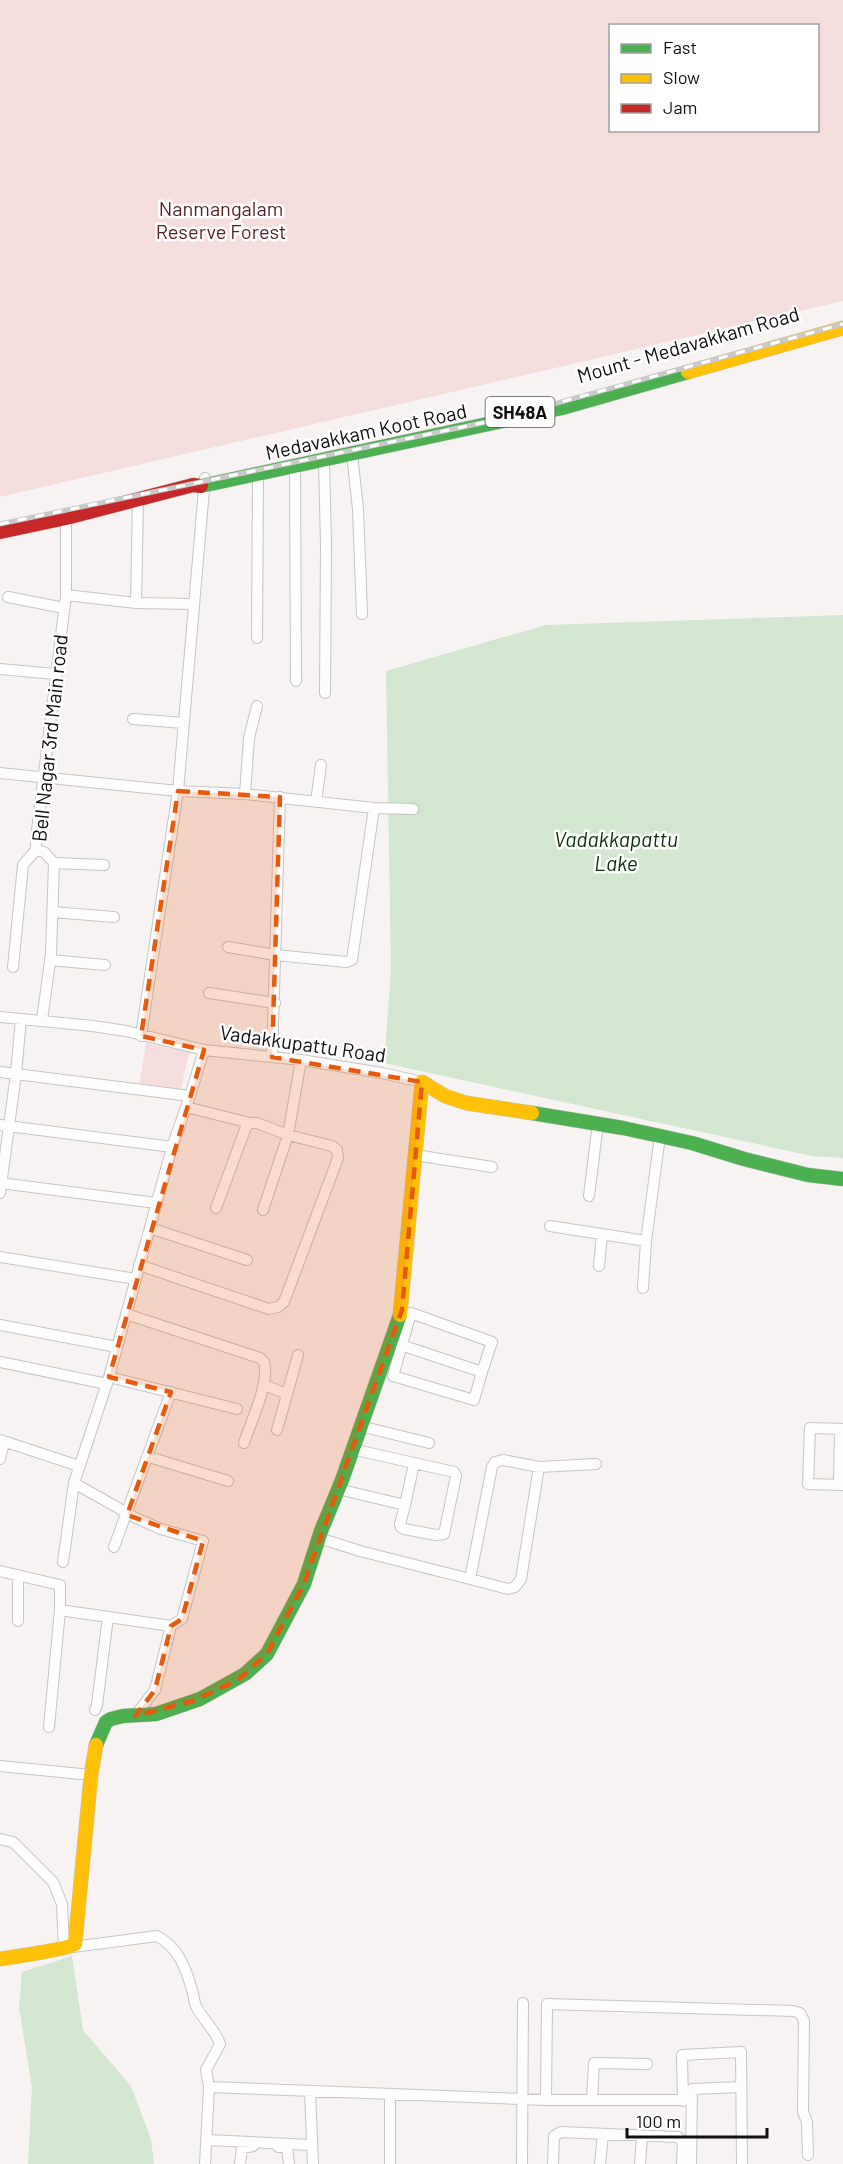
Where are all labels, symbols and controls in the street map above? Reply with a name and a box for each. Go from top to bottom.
legend [609,24,819,132]
text: Fast [663,36,697,58]
text: Slow [663,66,700,88]
text: Jam [663,96,697,118]
park label: Nanmangalam Reserve Forest [156,196,286,243]
street label: Mount - Medavakkam Road [574,301,802,387]
road number: SH48A [486,397,554,427]
street label: Medavakkam Koot Road [263,398,469,464]
street label: Bell Nagar 3rd Main road [26,633,72,843]
water label: Vadakkapattu Lake [554,826,678,875]
street label: Vadakkupattu Road [218,1019,388,1067]
scale bar [627,2101,766,2139]
text: 100 m [636,2110,681,2132]

